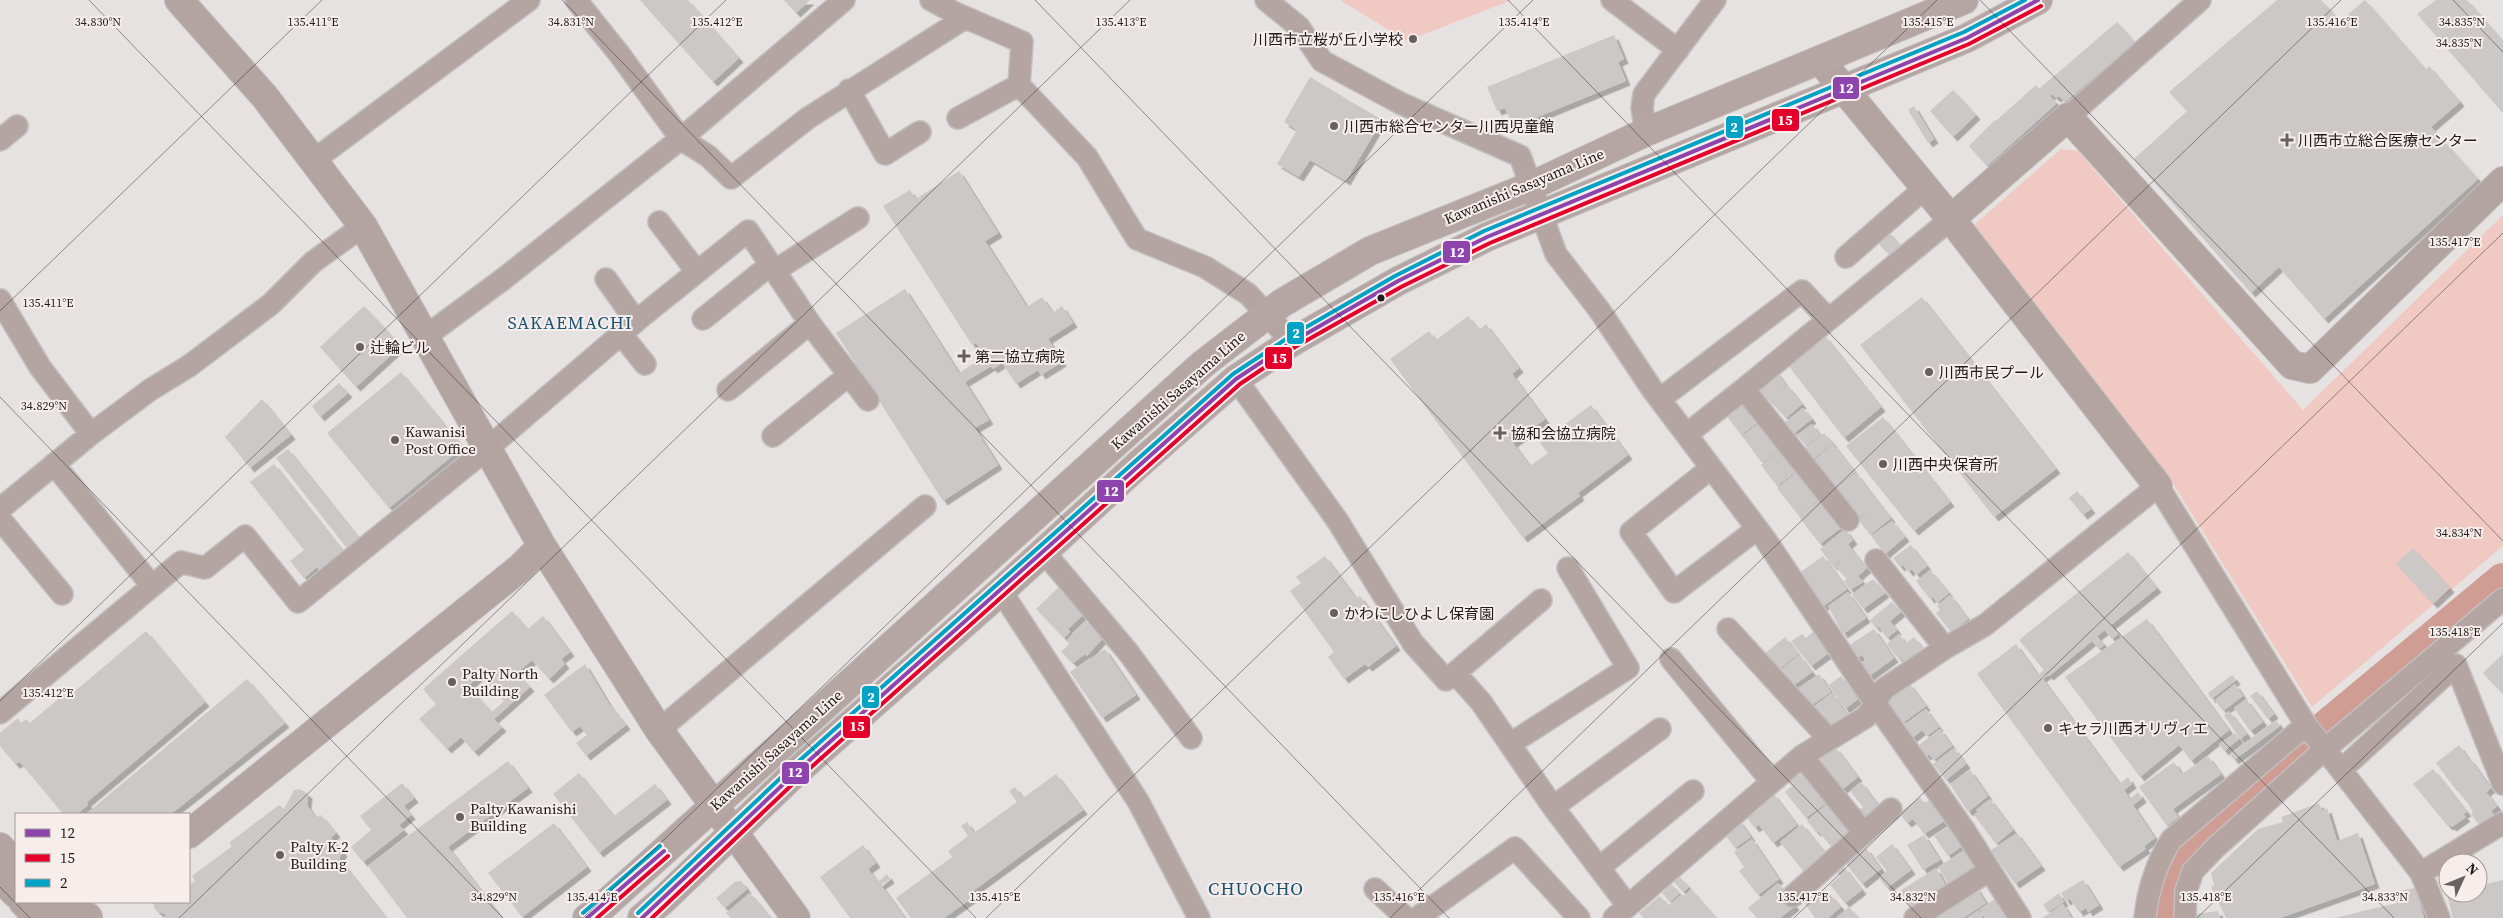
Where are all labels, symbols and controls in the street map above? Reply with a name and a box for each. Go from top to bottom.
text: 34.830°N [75,14,121,30]
text: 135.411°E [288,14,338,30]
text: 34.831°N [548,14,594,30]
text: 135.412°E [692,14,742,30]
text: 135.413°E [1096,14,1146,30]
text: 135.414°E [1499,14,1549,30]
text: 135.415°E [1903,14,1953,30]
text: 135.416°E [2307,14,2357,30]
text: 34.835°N [2439,14,2485,30]
place label: 川西市立桜が丘小学校 [1253,29,1403,50]
marker: 川西市立桜が丘小学校 [1407,33,1419,45]
text: 34.835°N [2436,35,2482,51]
line badge: 12 [1832,76,1860,100]
text: 12 [1838,78,1854,98]
line badge: 15 [1771,108,1800,132]
text: 15 [1777,110,1793,130]
line badge: 2 [1725,115,1744,139]
place label: 川西市総合センター川西児童館 [1344,116,1554,137]
text: 2 [1730,117,1738,137]
marker: 川西市総合センター川西児童館 [1328,120,1340,132]
place label: 川西市立総合医療センター [2298,130,2478,151]
marker: 川西市立総合医療センター [2280,133,2294,147]
street label: Kawanishi Sasayama Line [1441,143,1608,229]
text: 135.417°E [2430,234,2480,250]
line badge: 12 [1442,240,1471,264]
text: 12 [1449,242,1465,262]
unlabelled marker [1376,293,1386,303]
text: 135.411°E [23,295,73,311]
district label: SAKAEMACHI [507,310,633,335]
line badge: 2 [1286,321,1305,345]
text: 2 [1292,323,1300,343]
street label: Kawanishi Sasayama Line [1106,325,1250,454]
place label: 辻輪ビル [370,337,430,358]
marker: 辻輪ビル [354,341,366,353]
place label: 第二協立病院 [975,346,1065,367]
line badge: 15 [1264,346,1293,370]
text: 15 [1271,348,1287,368]
marker: 第二協立病院 [957,349,971,363]
place label: 川西市民プール [1939,362,2044,383]
marker: 川西市民プール [1923,366,1935,378]
text: 34.829°N [21,398,67,414]
place label: Kawanisi Post Office [405,421,476,459]
place label: 協和会協立病院 [1511,423,1616,444]
marker: 協和会協立病院 [1493,426,1507,440]
marker: Kawanisi Post Office [389,434,401,446]
place label: 川西中央保育所 [1893,454,1998,475]
marker: 川西中央保育所 [1877,458,1889,470]
line badge: 12 [1096,479,1125,503]
text: 12 [1103,481,1119,501]
text: 34.834°N [2436,525,2482,541]
place label: かわにしひよし保育園 [1344,603,1494,624]
marker: かわにしひよし保育園 [1328,607,1340,619]
text: 135.418°E [2430,624,2480,640]
place label: Palty North Building [462,663,539,701]
marker: Palty North Building [446,676,458,688]
street label: Kawanishi Sasayama Line [705,684,847,815]
text: 135.412°E [23,685,73,701]
line badge: 2 [861,685,880,709]
text: 2 [867,687,875,707]
line badge: 15 [842,715,871,739]
text: 15 [849,716,865,736]
place label: キセラ川西オリヴィエ [2058,718,2208,739]
marker: キセラ川西オリヴィエ [2042,722,2054,734]
line badge: 12 [781,761,810,785]
text: 12 [787,762,803,782]
place label: Palty Kawanishi Building [470,798,576,836]
marker: Palty Kawanishi Building [454,811,466,823]
legend [15,813,190,903]
text: 12 [60,822,75,843]
place label: Palty K-2 Building [290,836,349,874]
text: 15 [60,847,75,868]
marker: Palty K-2 Building [274,849,286,861]
north arrow [2438,853,2488,903]
text: N [2462,858,2483,880]
text: 2 [60,872,68,893]
district label: CHUOCHO [1208,876,1304,901]
text: 34.829°N [471,889,517,905]
text: 135.414°E [567,889,617,905]
text: 135.415°E [970,889,1020,905]
text: 135.416°E [1374,889,1424,905]
text: 135.417°E [1778,889,1828,905]
text: 34.832°N [1890,889,1936,905]
text: 135.418°E [2181,889,2231,905]
text: 34.833°N [2362,889,2408,905]

